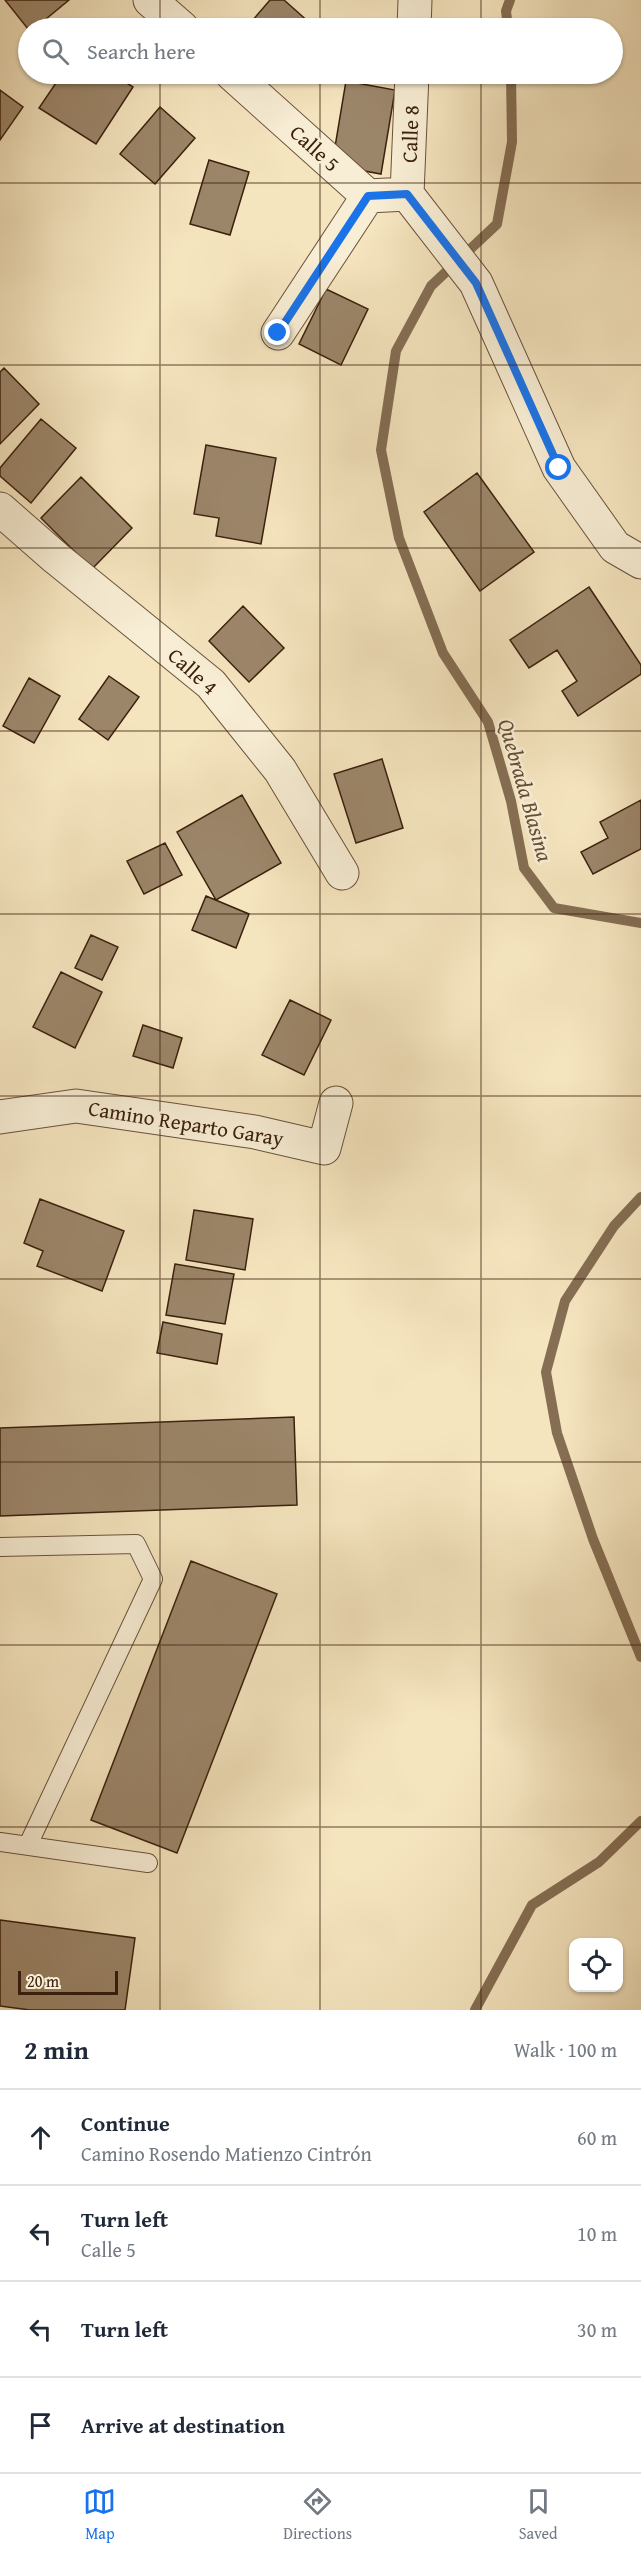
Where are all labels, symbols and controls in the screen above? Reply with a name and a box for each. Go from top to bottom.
search box [18,18,623,84]
icon: search [39,35,72,68]
text: Search here [87,35,196,67]
street label: Calle 8 [394,105,426,163]
street label: Calle 5 [283,117,347,179]
route end [264,319,290,345]
route start [545,454,571,480]
street label: Calle 4 [161,640,225,702]
water label: Quebrada Blasina [490,715,562,865]
street label: Camino Reparto Garay [86,1092,286,1154]
map controls [569,1938,623,1992]
button: locate [569,1938,623,1992]
scale bar [18,1968,118,1996]
text: 20 m [27,1969,59,1993]
text: 2 min [24,2030,89,2069]
text: Walk · 100 m [514,2035,617,2064]
text: Continue [81,2107,170,2139]
icon: ahead [24,2121,57,2154]
text: 60 m [577,2123,617,2152]
text: Camino Rosendo Matienzo Cintrón [81,2139,372,2168]
text: Turn left [81,2203,168,2235]
icon: left [24,2217,57,2250]
text: 10 m [577,2219,617,2248]
text: Calle 5 [81,2235,136,2264]
icon: left [24,2313,57,2346]
text: Turn left [81,2313,168,2345]
text: 30 m [577,2315,617,2344]
icon: arrive [24,2409,57,2442]
text: Arrive at destination [81,2409,285,2441]
tab: Map [83,2485,116,2545]
tab: Directions [283,2485,352,2545]
tab: Saved [519,2485,558,2545]

